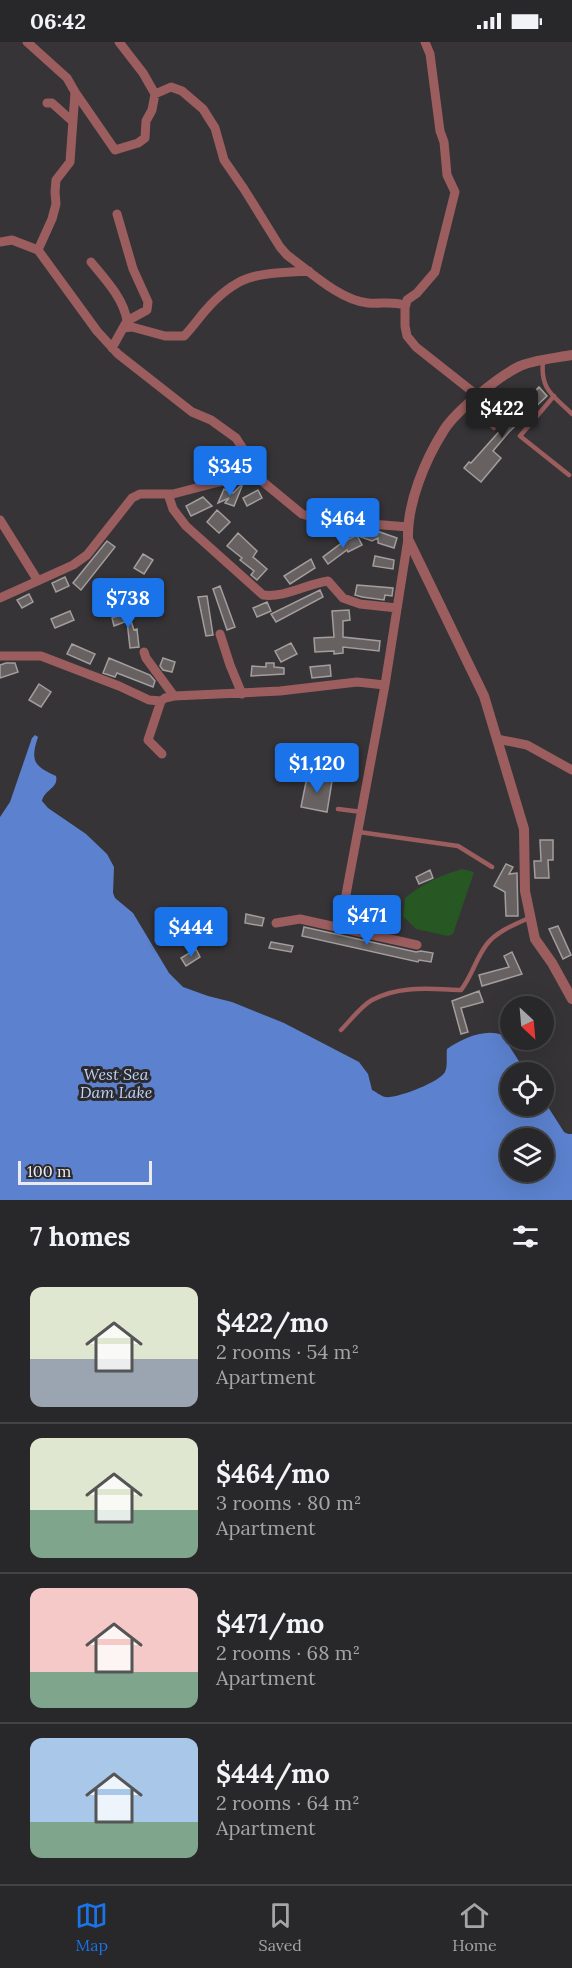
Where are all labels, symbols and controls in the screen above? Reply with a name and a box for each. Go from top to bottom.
text: 06:42 [30,7,86,35]
pin: $422 [466,388,538,439]
text: $422 [480,395,524,420]
pin: $345 [194,446,266,497]
text: $345 [208,453,252,478]
pin: $464 [307,498,379,549]
text: $464 [320,505,366,530]
pin: $738 [92,578,164,629]
text: $738 [106,585,150,610]
pin: $1,120 [268,743,366,794]
text: $1,120 [289,750,345,775]
pin: $471 [331,895,403,946]
text: $471 [347,902,387,927]
pin: $444 [155,907,227,958]
text: $444 [169,914,213,939]
north arrow [500,996,554,1050]
map controls [500,996,554,1182]
button: locate [500,1062,554,1116]
water label: West Sea Dam Lake [80,1064,153,1102]
button: layers [500,1128,554,1182]
scale bar [18,1158,152,1186]
text: 100 m [27,1161,71,1181]
text: 7 homes [30,1220,130,1253]
icon: filters [509,1220,542,1253]
text: $422/mo [216,1306,329,1339]
icon: home [78,1311,150,1383]
text: 2 rooms · 54 m² [216,1339,359,1364]
text: Apartment [216,1364,316,1389]
text: $464/mo [216,1457,330,1490]
icon: home [78,1462,150,1534]
text: 3 rooms · 80 m² [216,1490,361,1515]
text: Apartment [216,1515,316,1540]
text: $471/mo [216,1607,324,1640]
icon: home [78,1612,150,1684]
text: 2 rooms · 68 m² [216,1640,360,1665]
text: Apartment [216,1665,316,1690]
text: $444/mo [216,1757,330,1790]
icon: home [78,1762,150,1834]
text: 2 rooms · 64 m² [216,1790,360,1815]
text: Apartment [216,1815,316,1840]
tab: Map [75,1899,108,1955]
tab: Saved [259,1899,302,1955]
tab: Home [452,1899,497,1955]

